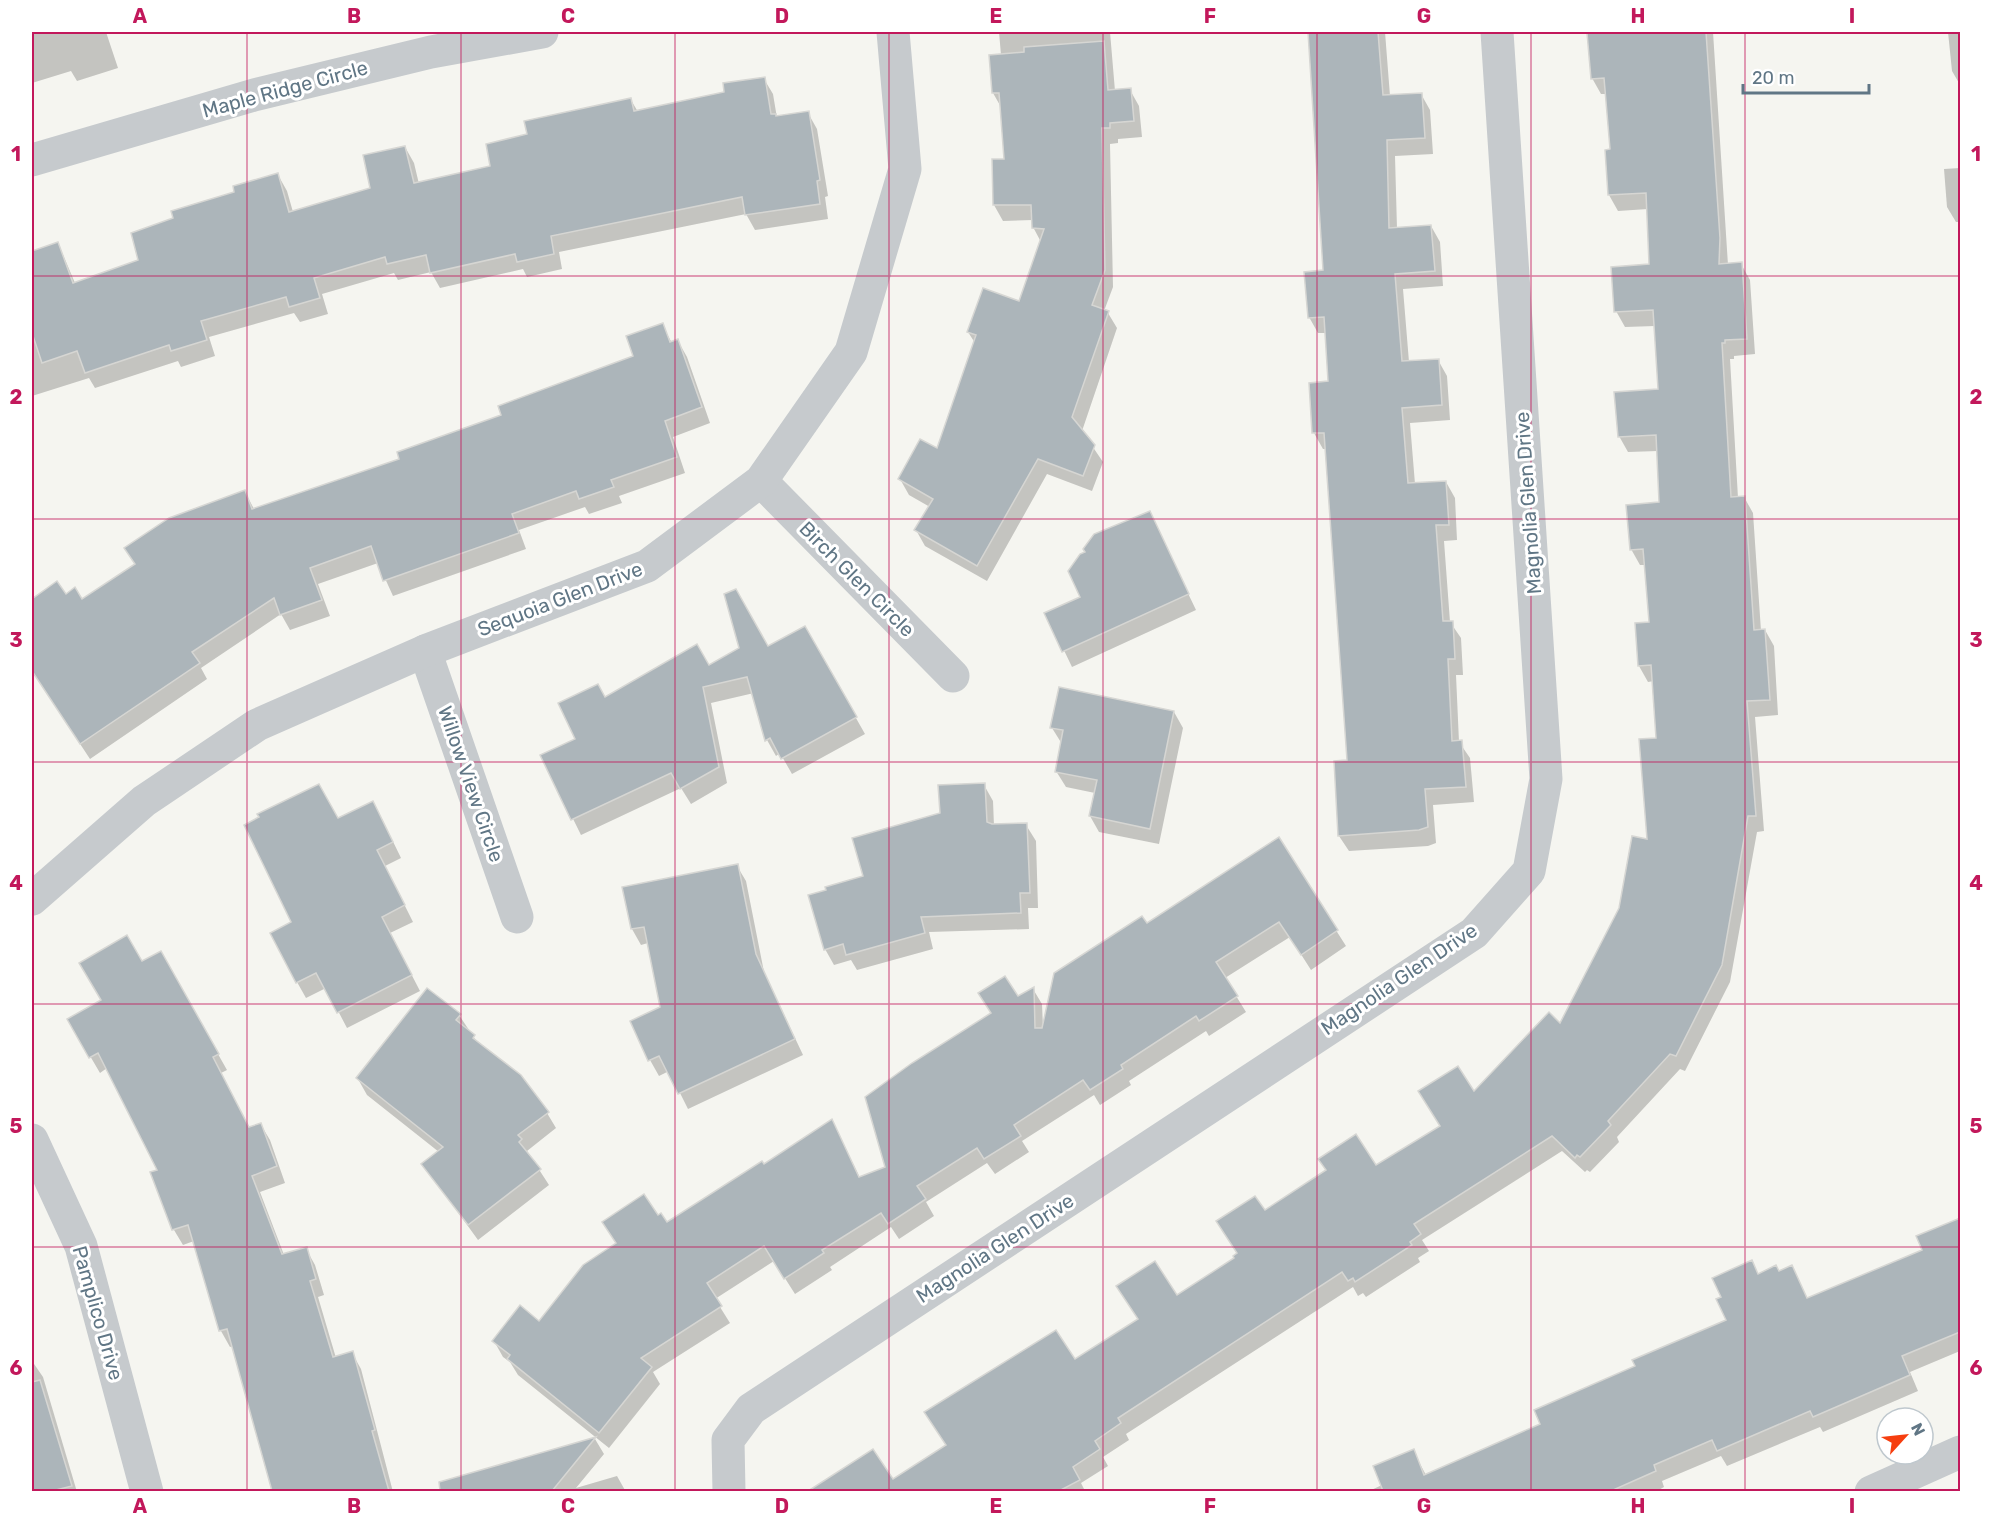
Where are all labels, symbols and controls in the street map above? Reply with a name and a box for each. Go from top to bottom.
text: A [133,4,148,28]
text: B [347,4,361,28]
text: C [561,4,575,28]
text: D [775,4,789,28]
text: E [990,4,1002,28]
text: F [1204,4,1216,28]
text: G [1417,4,1431,28]
text: H [1631,4,1645,28]
text: I [1849,4,1855,28]
street label: Maple Ridge Circle [200,55,370,123]
scale bar [1743,57,1869,95]
text: 20 m [1752,67,1794,89]
text: 1 [11,142,21,166]
text: 1 [1971,142,1981,166]
text: 2 [10,385,23,409]
text: 2 [1970,385,1983,409]
street label: Magnolia Glen Drive [1510,411,1546,595]
street label: Birch Glen Circle [794,516,920,642]
street label: Sequoia Glen Drive [474,556,646,642]
text: 3 [9,628,23,652]
text: 3 [1969,628,1983,652]
street label: Willow View Circle [433,703,509,865]
text: 4 [9,871,23,895]
text: 4 [1969,871,1983,895]
street label: Magnolia Glen Drive [1316,918,1482,1040]
text: 5 [10,1114,23,1138]
text: 5 [1970,1114,1983,1138]
street label: Magnolia Glen Drive [912,1188,1078,1308]
street label: Pamplico Drive [67,1243,129,1383]
text: 6 [9,1356,23,1380]
text: 6 [1969,1356,1983,1380]
north arrow [1875,1406,1935,1466]
text: N [1907,1420,1929,1439]
text: A [133,1494,148,1518]
text: B [347,1494,361,1518]
text: C [561,1494,575,1518]
text: D [775,1494,789,1518]
text: E [990,1494,1002,1518]
text: F [1204,1494,1216,1518]
text: G [1417,1494,1431,1518]
text: H [1631,1494,1645,1518]
text: I [1849,1494,1855,1518]

